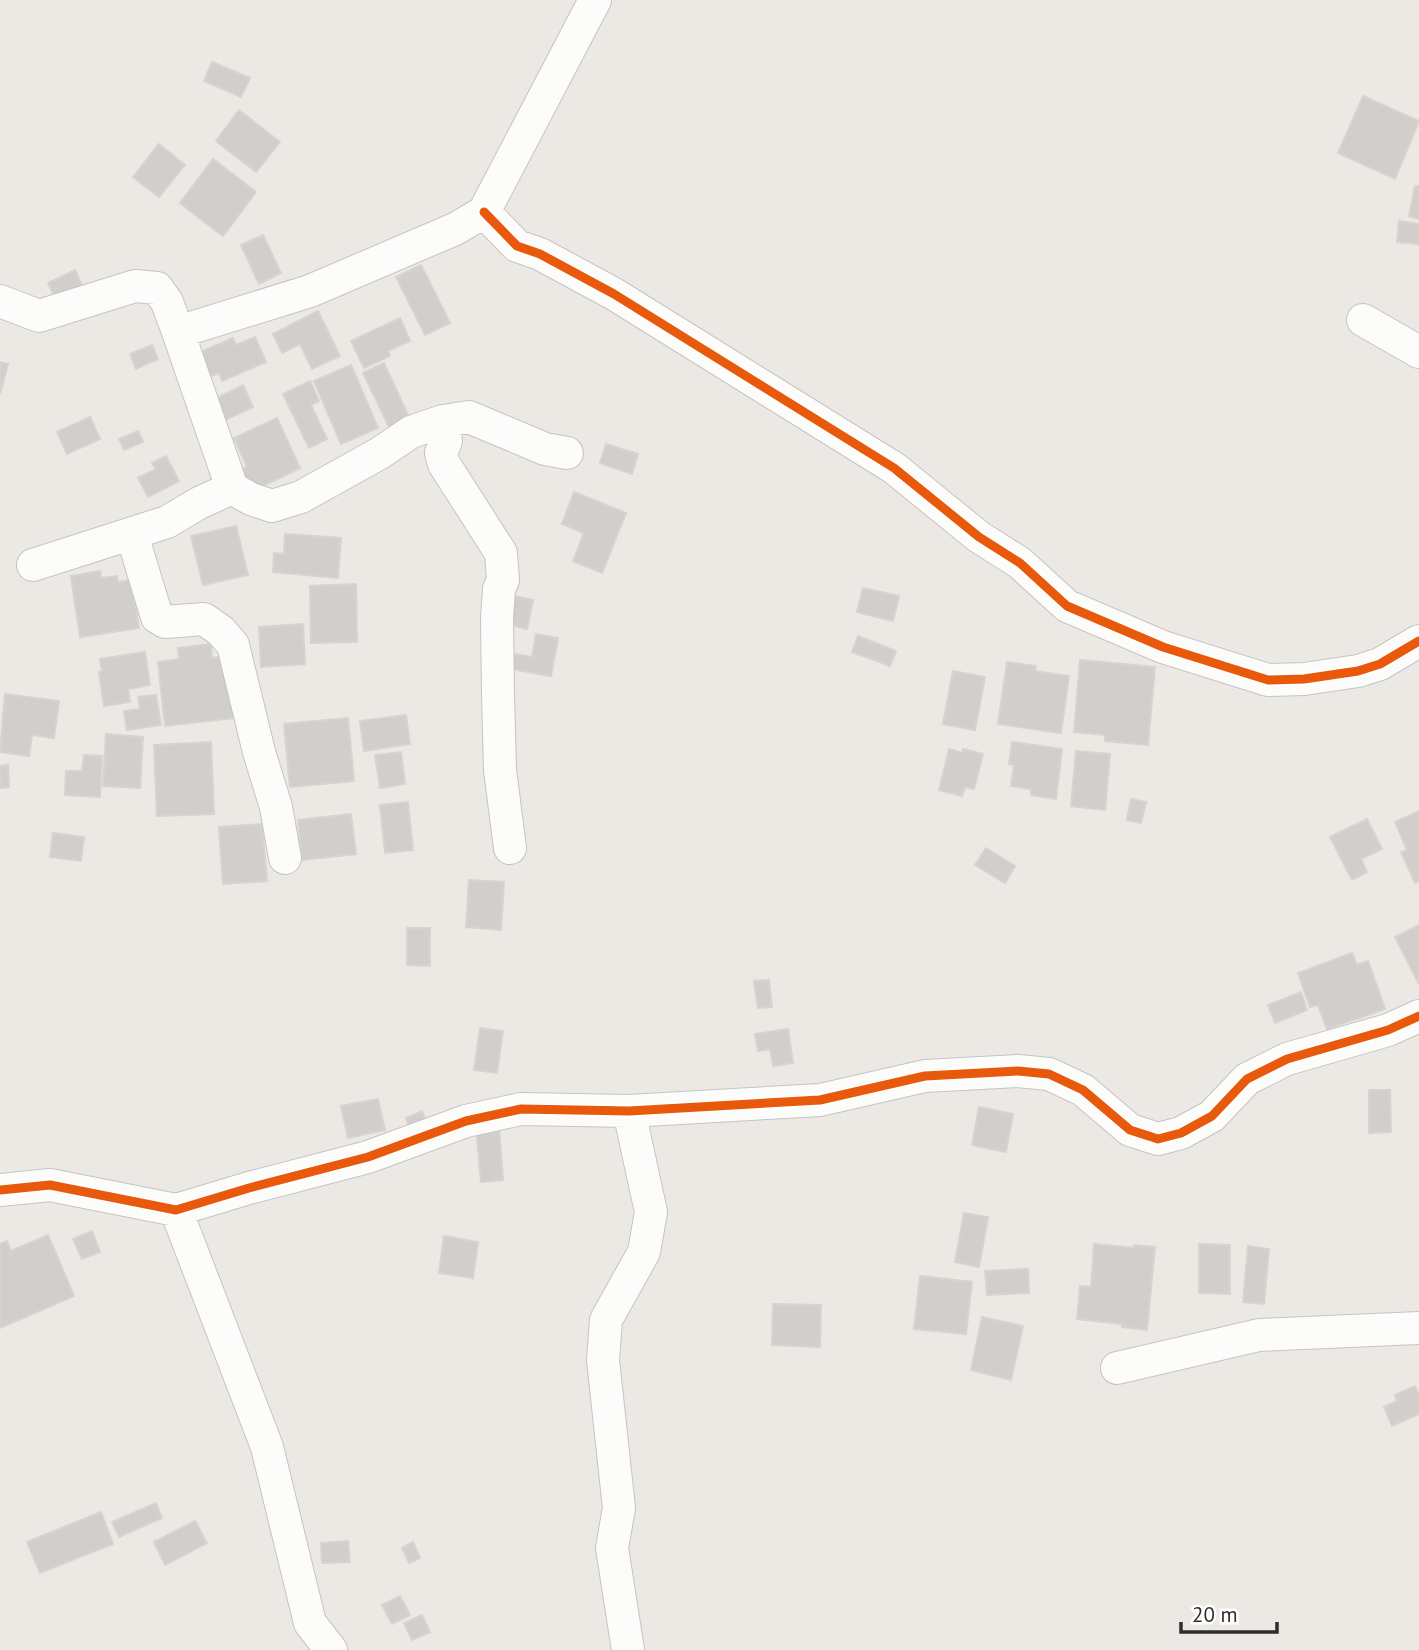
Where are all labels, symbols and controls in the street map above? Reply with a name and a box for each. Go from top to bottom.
scale bar [1181,1590,1277,1634]
text: 20 m [1192,1601,1238,1628]

